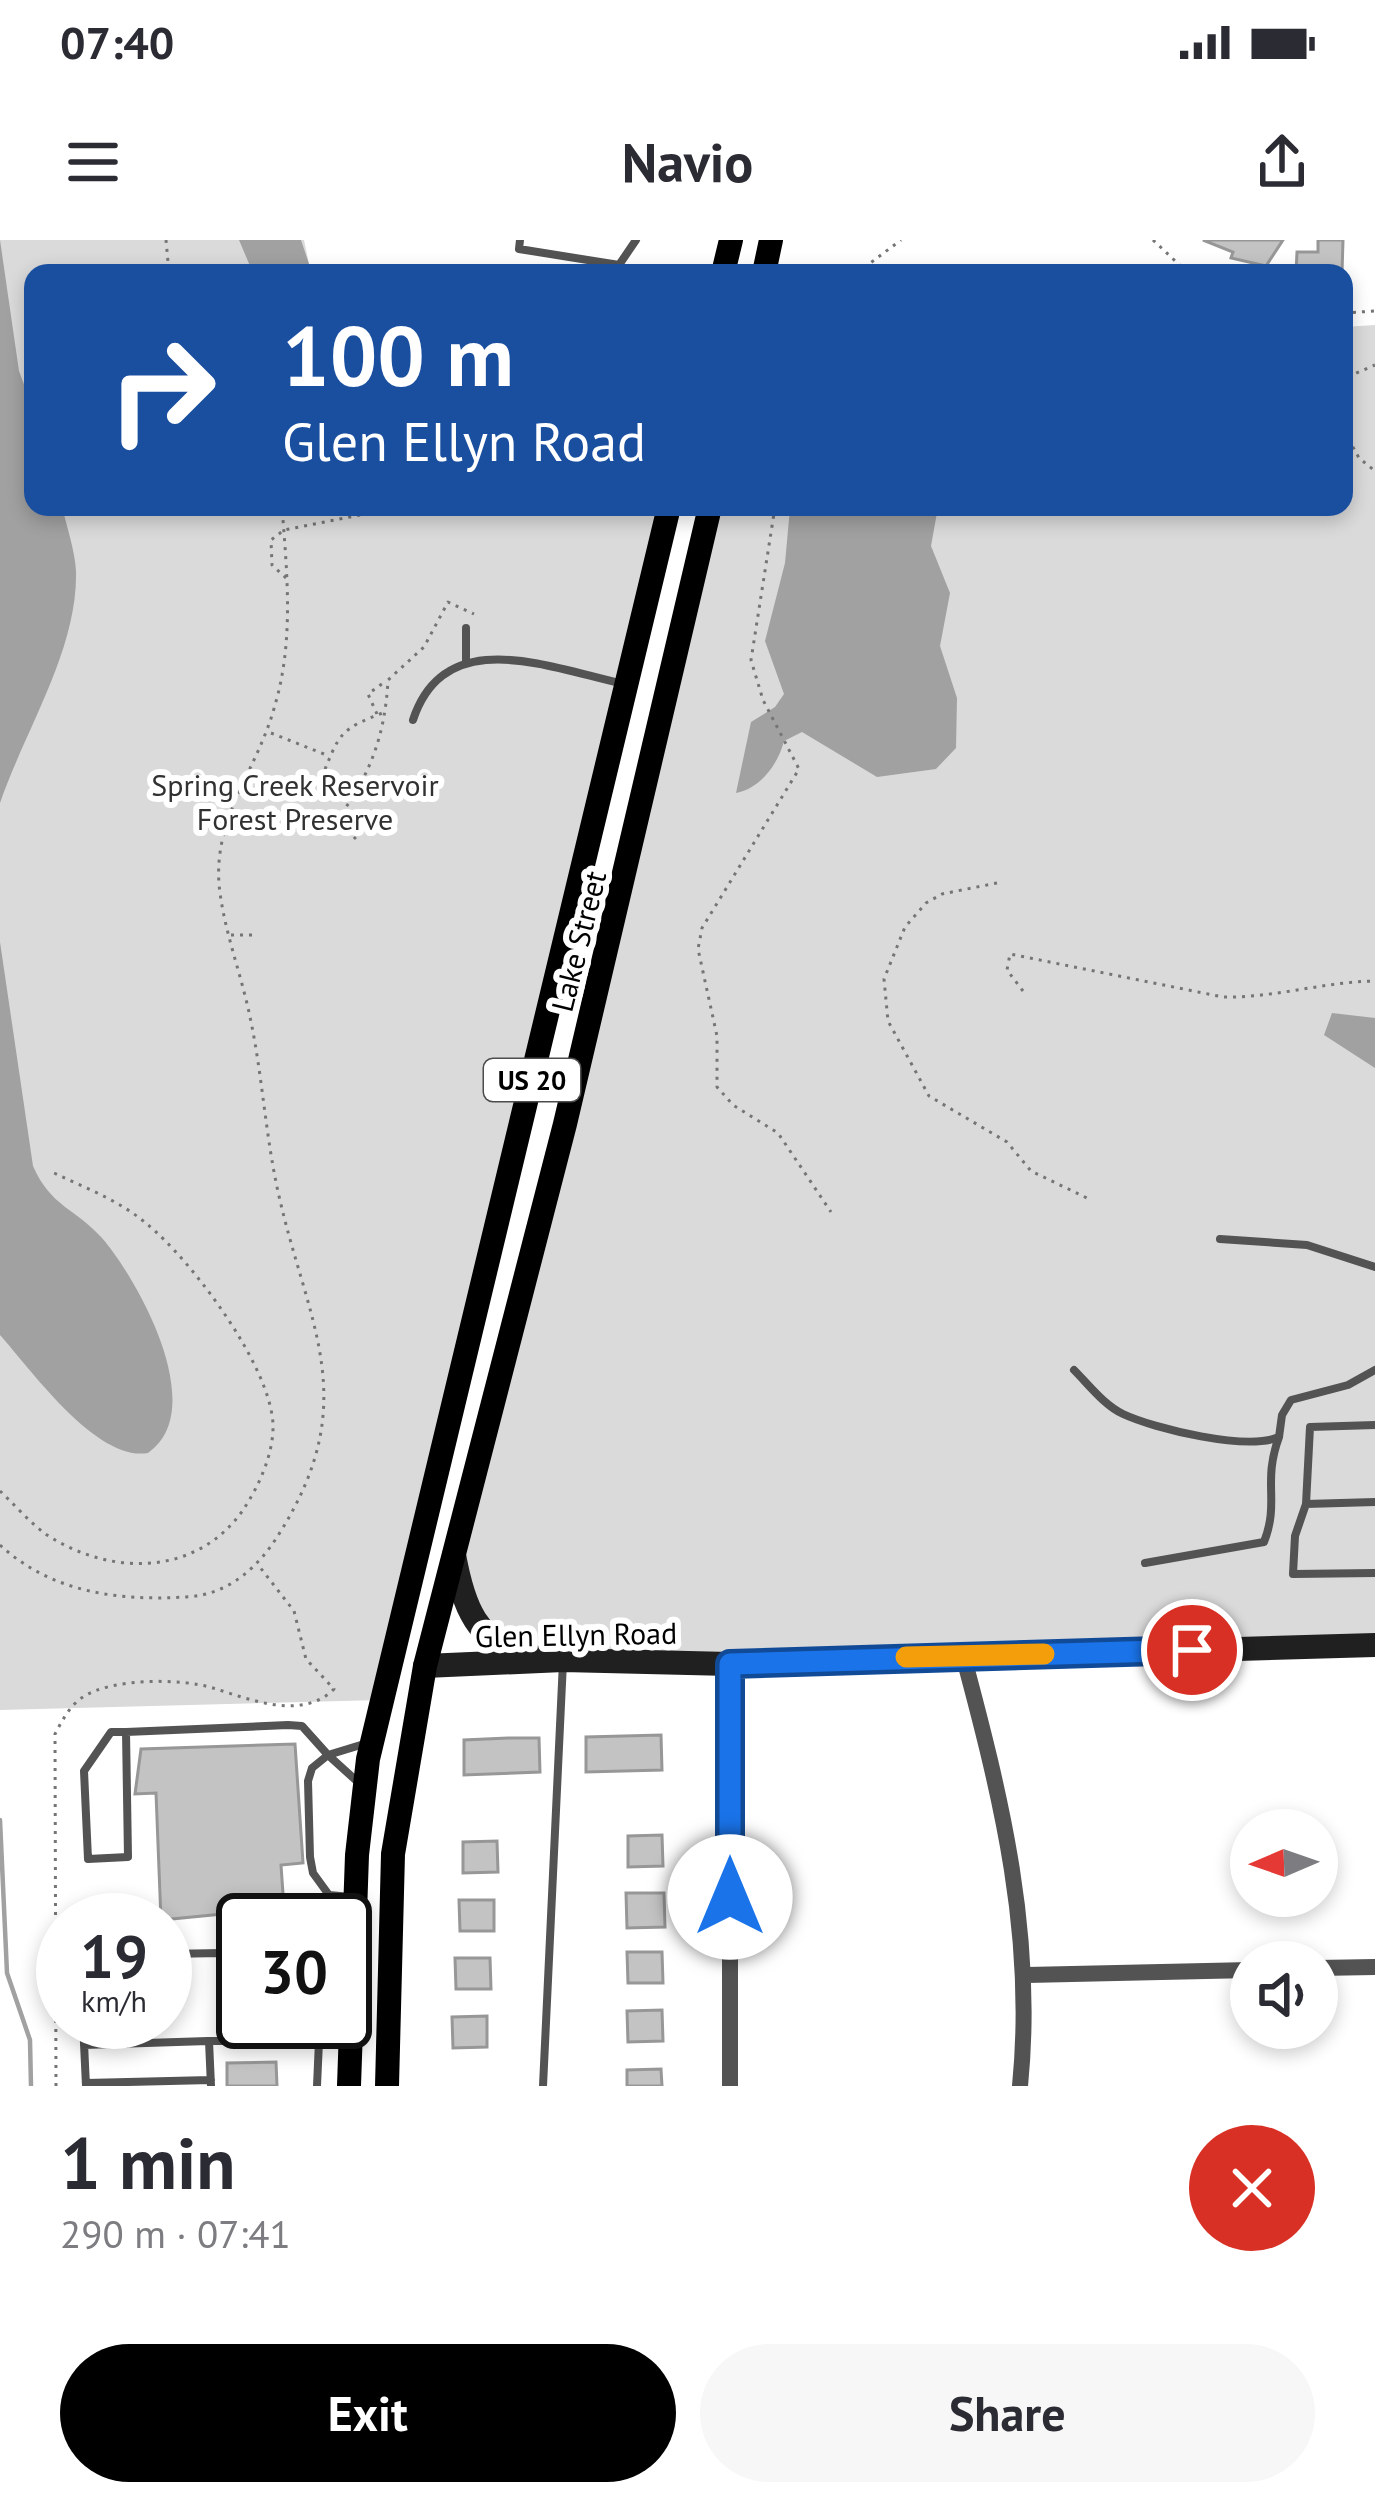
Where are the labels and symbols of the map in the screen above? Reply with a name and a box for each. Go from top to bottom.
park label: Spring Creek Reservoir Forest Preserve [151,765,439,838]
street label: Lake Street [542,867,614,1015]
road number: US 20 [484,1059,580,1101]
pin [1141,1599,1243,1701]
street label: Glen Ellyn Road [475,1613,677,1655]
north arrow [1230,1809,1338,1917]
position arrow [667,1834,793,1960]
speed limit sign: 30 [216,1893,372,2049]

